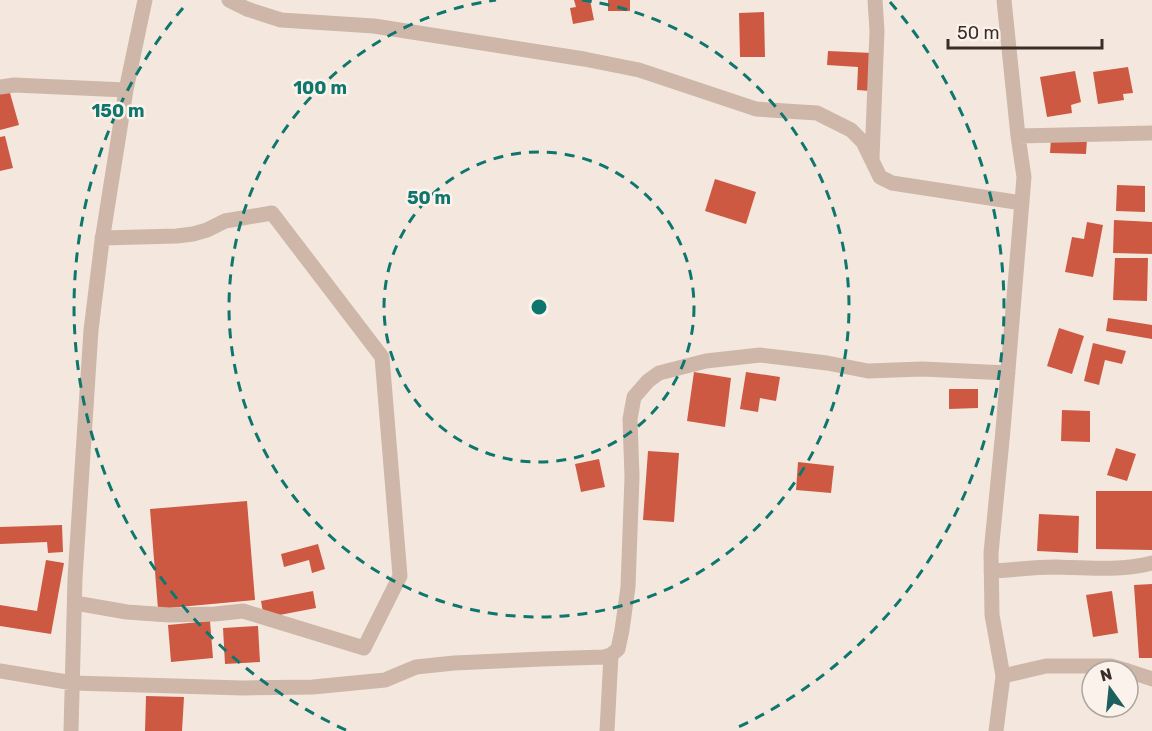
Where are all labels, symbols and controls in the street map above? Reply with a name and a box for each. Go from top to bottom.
scale bar [948,12,1102,50]
text: 50 m [957,22,1000,44]
text: 100 m [293,77,347,99]
text: 150 m [91,100,145,122]
text: 50 m [407,187,451,209]
centre of rings [529,297,549,317]
north arrow [1080,659,1140,719]
text: N [1098,664,1114,686]

